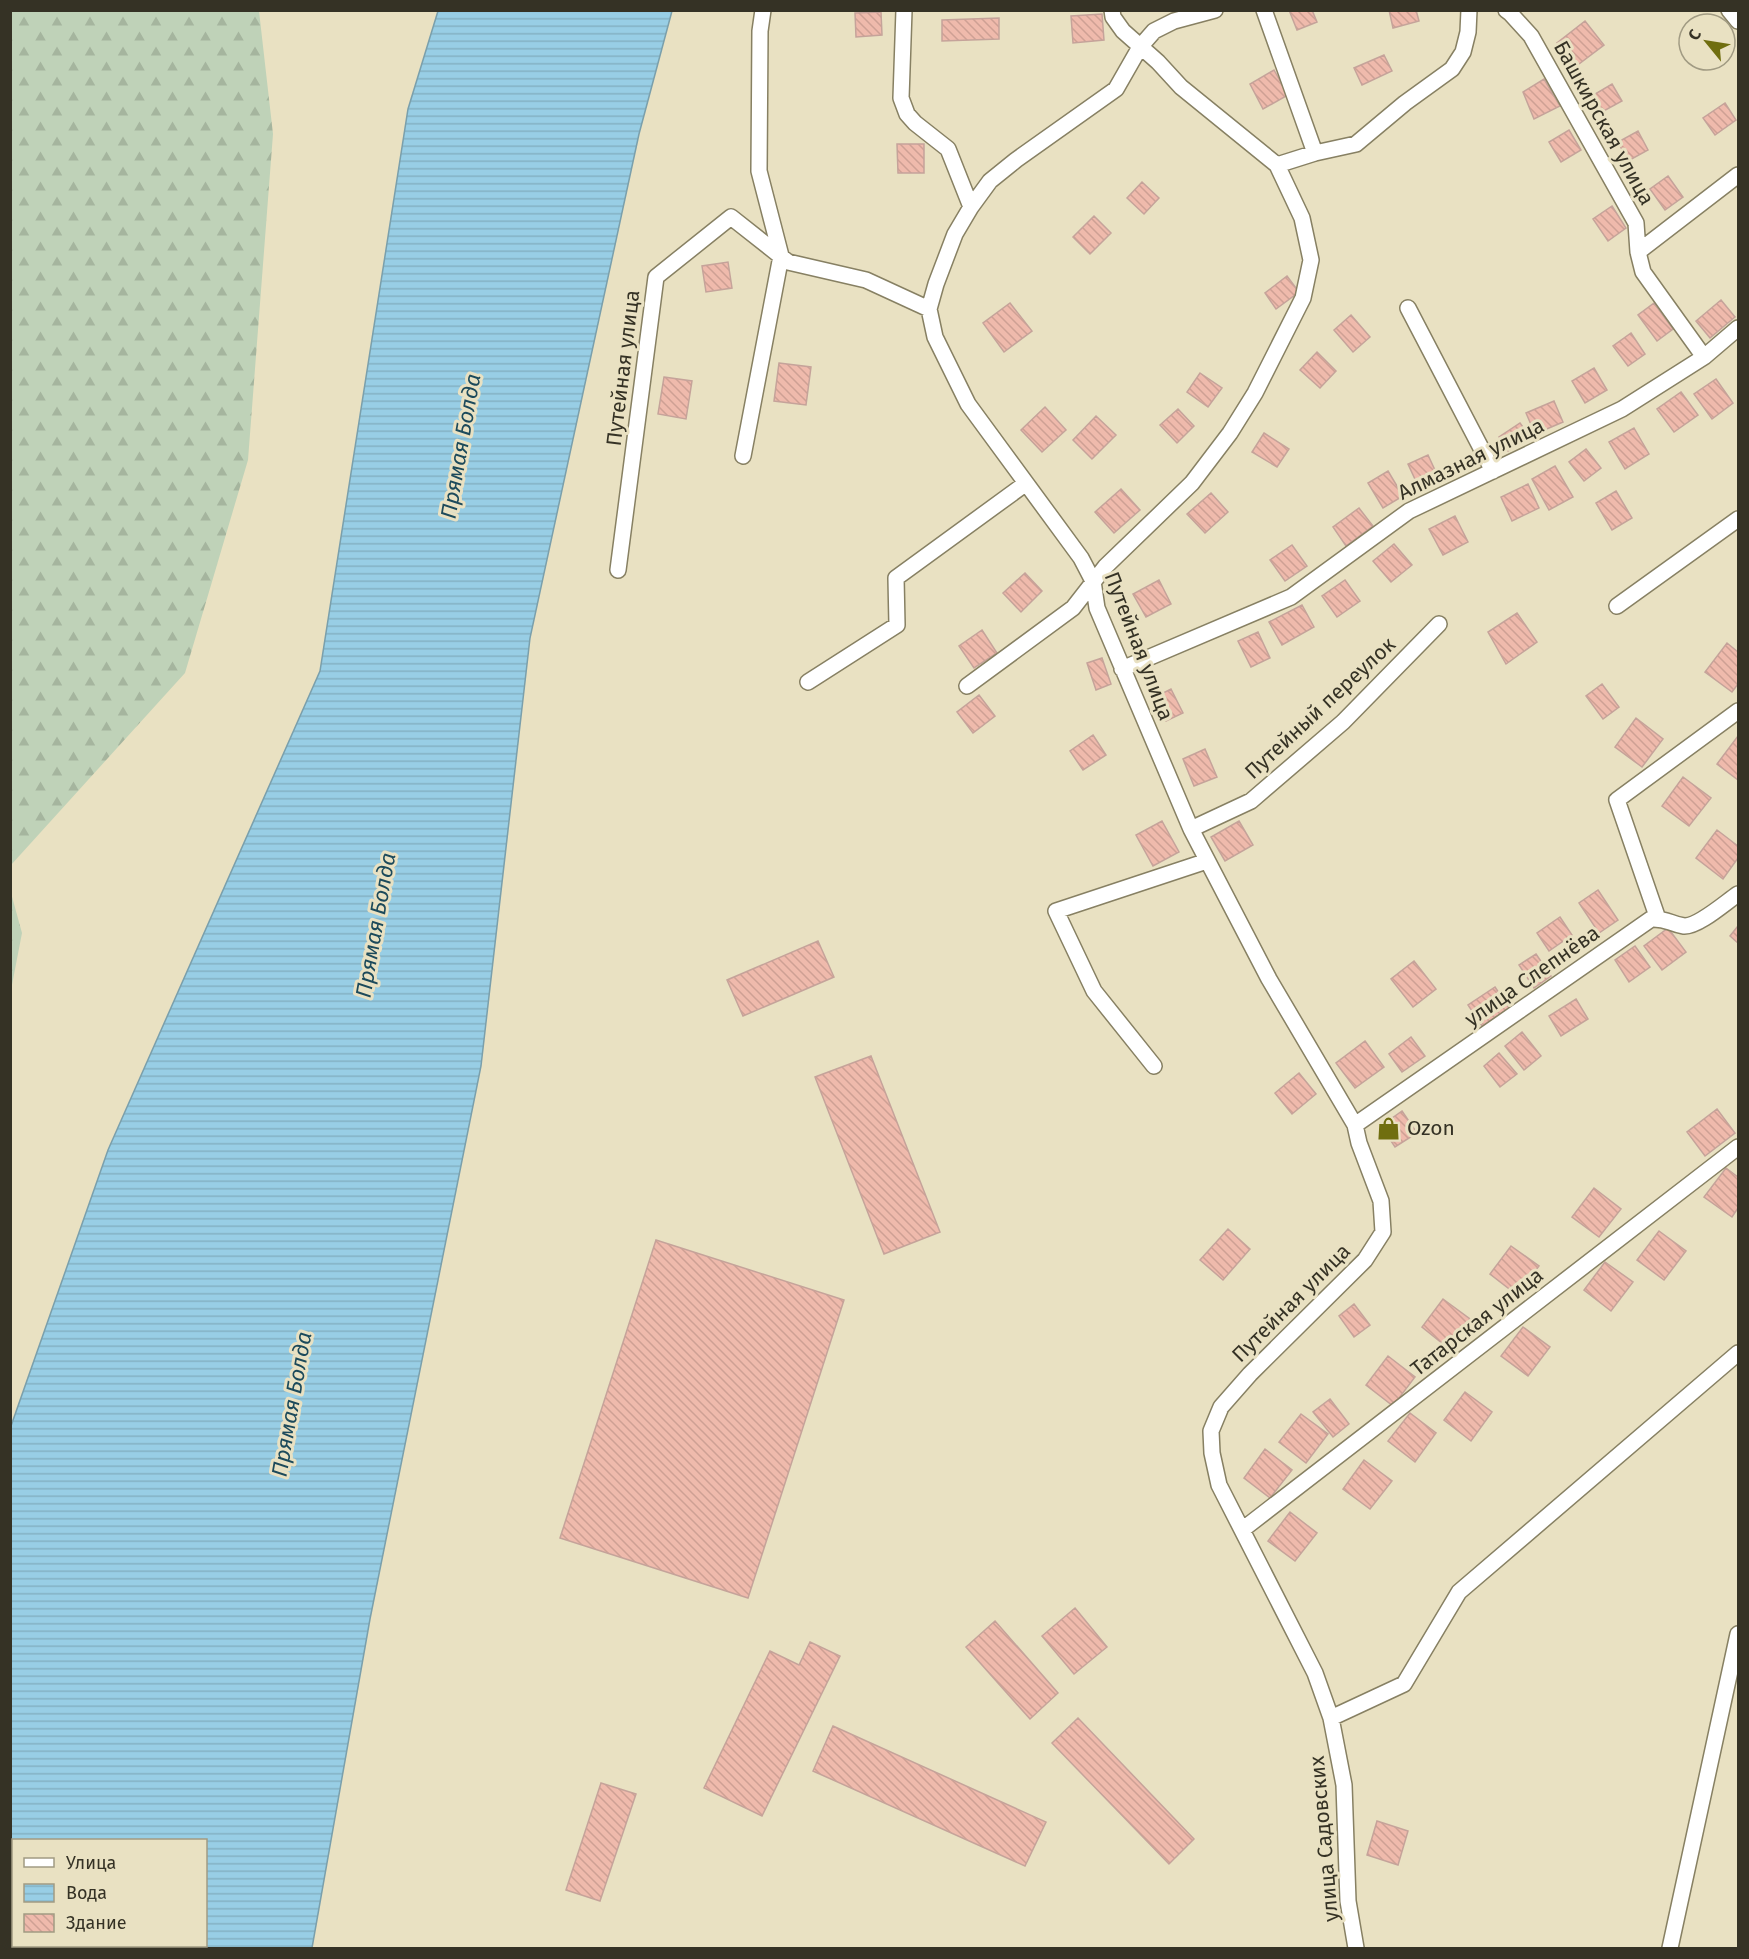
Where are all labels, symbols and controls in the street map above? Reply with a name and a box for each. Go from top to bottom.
north arrow [1677,12,1737,72]
text: С [1684,25,1705,43]
street label: Башкирская улица [1548,36,1660,210]
street label: Путейная улица [601,288,645,448]
water label: Прямая Болда [434,371,487,521]
street label: Алмазная улица [1394,412,1548,506]
street label: Путейная улица [1099,568,1179,724]
street label: Путейный переулок [1239,631,1401,785]
water label: Прямая Болда [349,850,402,1000]
street label: улица Слепнёва [1460,920,1604,1032]
shop icon: Ozon [1376,1115,1402,1141]
place label: Ozon [1407,1115,1455,1141]
street label: Путейная улица [1226,1238,1356,1368]
street label: Татарская улица [1406,1262,1548,1382]
water label: Прямая Болда [265,1329,318,1479]
street label: улица Садовских [1304,1754,1344,1923]
legend [12,1839,207,1947]
text: Улица [66,1852,116,1874]
text: Вода [66,1882,107,1904]
text: Здание [66,1912,127,1934]

